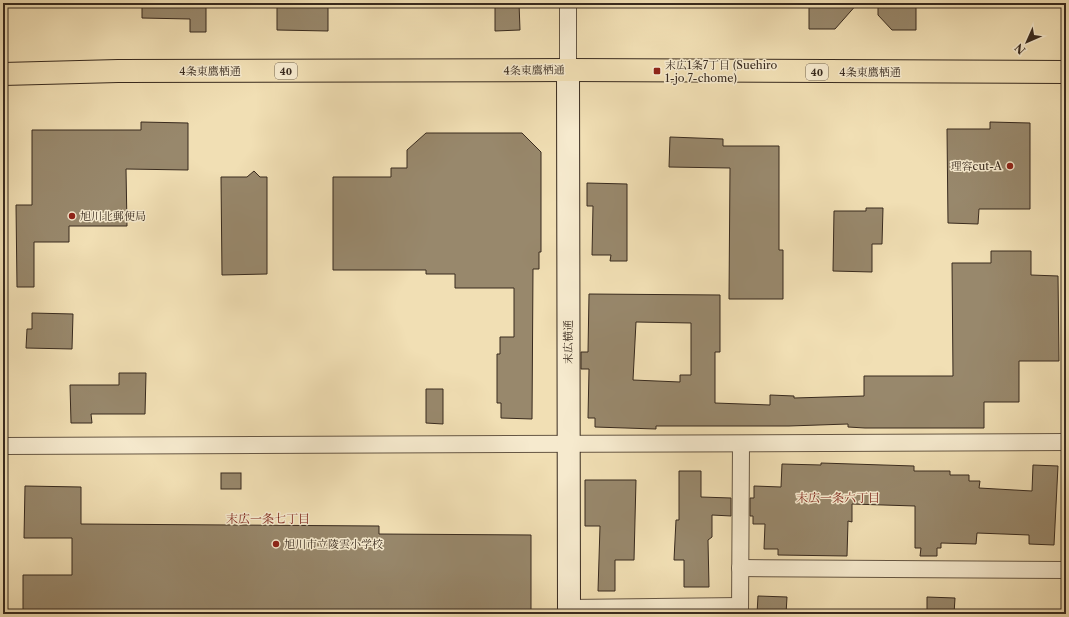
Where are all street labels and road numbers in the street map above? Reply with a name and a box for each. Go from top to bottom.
street label: 4条東鷹栖通 [503,62,565,78]
road number: 40 [275,63,297,79]
street label: 4条東鷹栖通 [179,64,241,78]
road number: 40 [806,64,828,80]
street label: 4条東鷹栖通 [839,65,901,79]
street label: 末広横通 [561,320,575,364]

